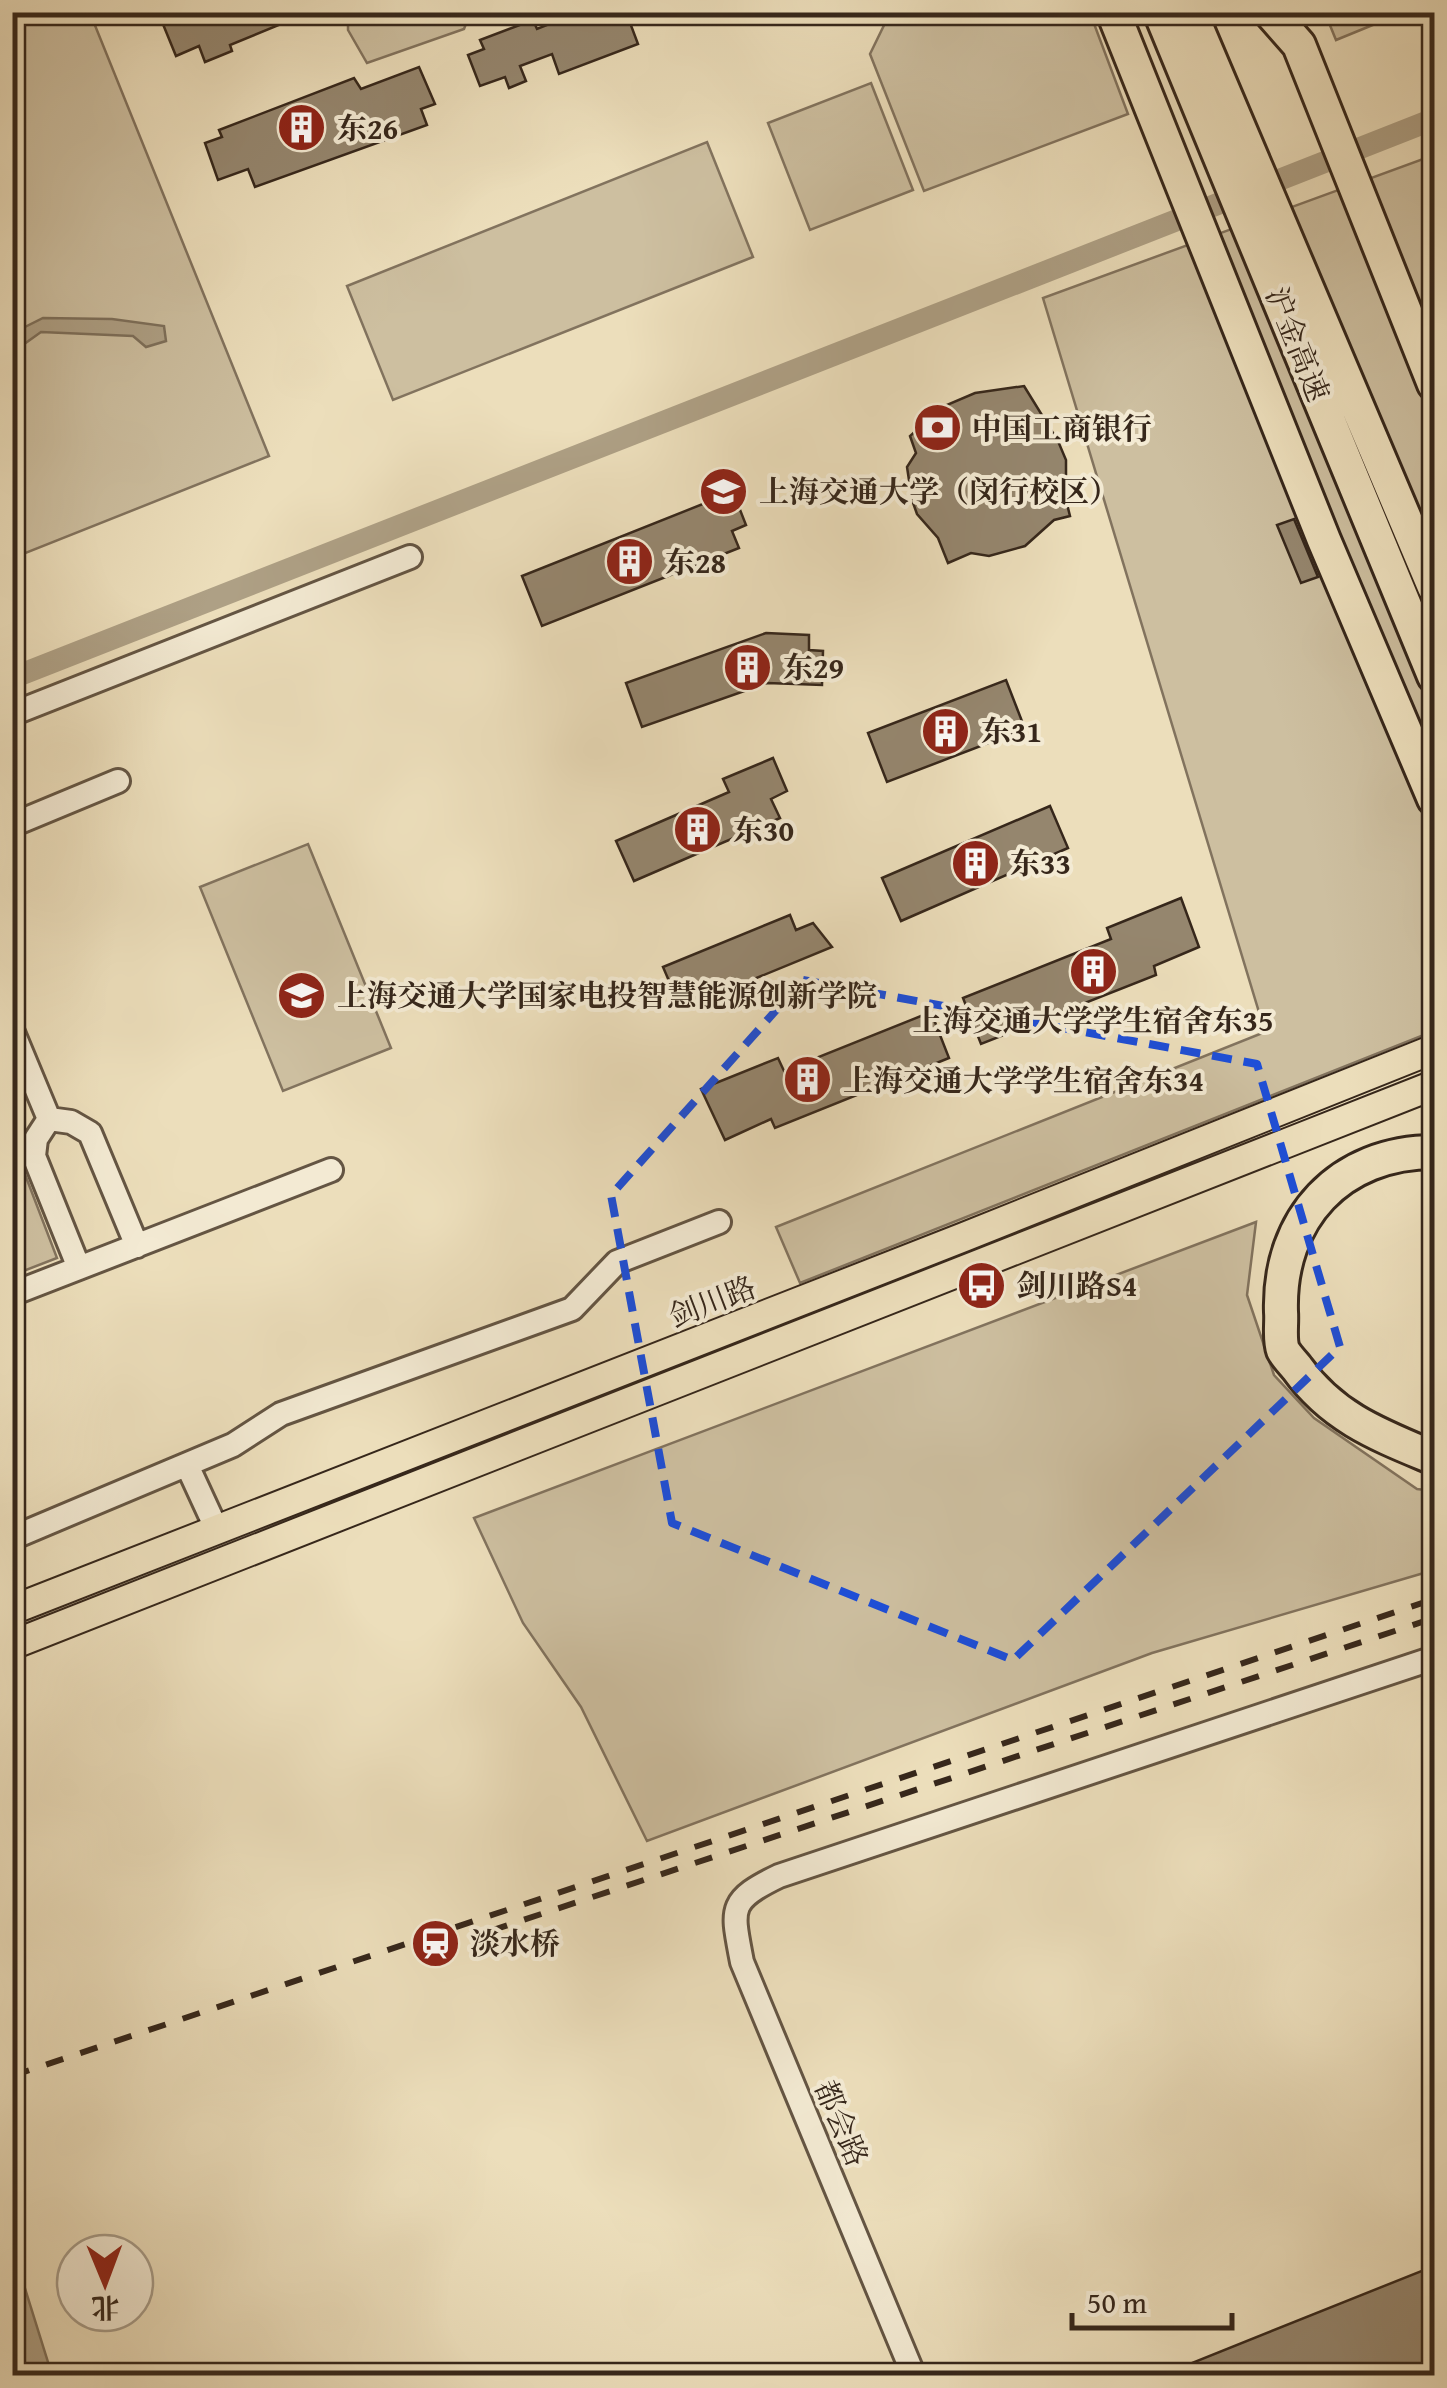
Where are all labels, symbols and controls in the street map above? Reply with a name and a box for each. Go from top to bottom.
building icon: 东26 [276,102,328,154]
place label: 东26 [337,106,398,150]
street label: 沪金高速 [1255,280,1341,408]
bank icon: 中国工商银行 [911,402,963,454]
place label: 中国工商银行 [972,406,1152,450]
school or university icon: 上海交通大学（闵行校区） [698,465,750,517]
place label: 上海交通大学（闵行校区） [759,469,1119,513]
building icon: 东28 [604,536,656,588]
place label: 东28 [665,540,726,584]
building icon: 东29 [722,641,774,693]
place label: 东29 [783,645,844,689]
building icon: 东31 [920,705,972,757]
place label: 东31 [981,709,1042,753]
building icon: 东30 [672,804,724,856]
place label: 东30 [733,808,794,852]
building icon: 东33 [949,837,1001,889]
place label: 东33 [1010,841,1071,885]
building icon: 上海交通大学学生宿舍东35 [1067,945,1119,997]
school or university icon: 上海交通大学国家电投智慧能源创新学院 [276,969,328,1021]
place label: 上海交通大学国家电投智慧能源创新学院 [337,973,877,1017]
place label: 上海交通大学学生宿舍东35 [912,998,1274,1042]
building icon: 上海交通大学学生宿舍东34 [782,1054,834,1106]
place label: 上海交通大学学生宿舍东34 [843,1058,1204,1102]
bus stop icon: 剑川路S4 [955,1259,1007,1311]
place label: 剑川路S4 [1016,1263,1137,1307]
street label: 剑川路 [662,1264,762,1338]
station icon: 淡水桥 [409,1917,461,1969]
place label: 淡水桥 [470,1921,560,1965]
street label: 都会路 [804,2073,880,2173]
north arrow [55,2233,155,2333]
scale bar [1072,2268,1232,2330]
text: 50 m [1087,2280,1147,2324]
text: 北 [91,2288,120,2329]

